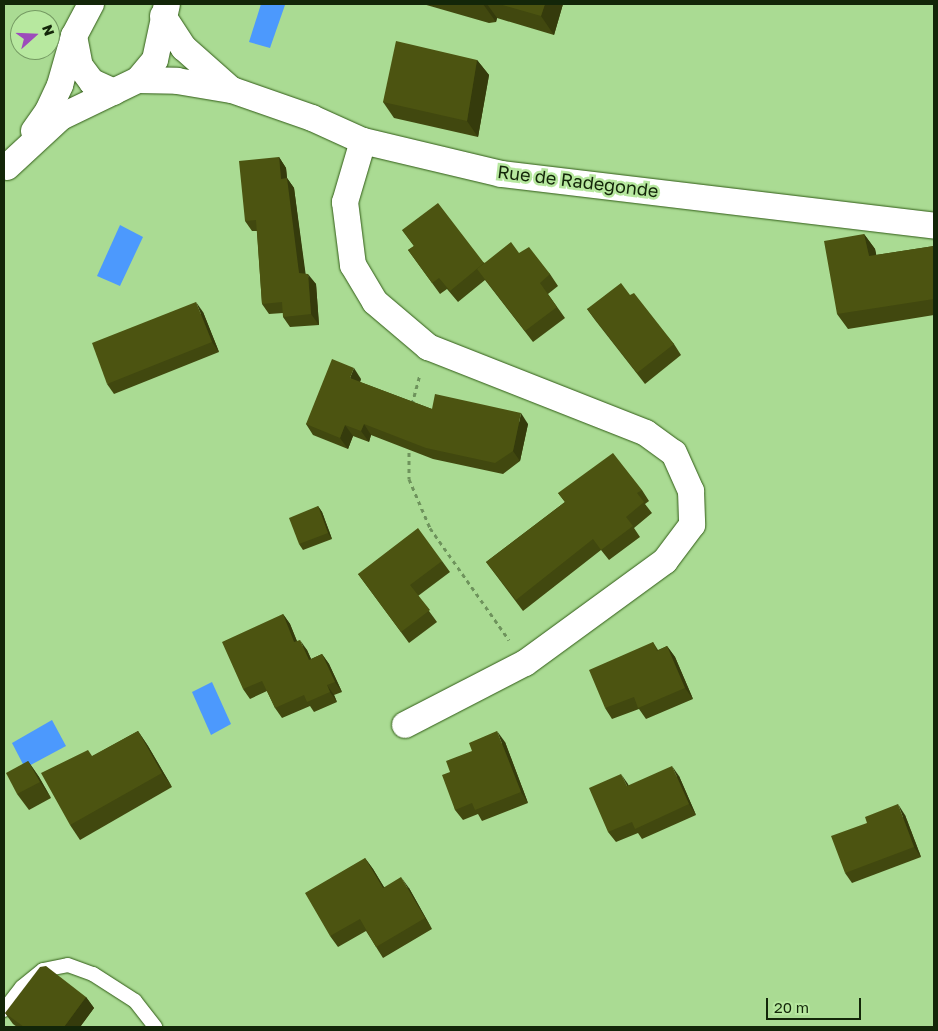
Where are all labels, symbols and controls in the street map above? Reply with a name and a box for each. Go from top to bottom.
north arrow [10,10,60,60]
text: N [39,22,58,38]
street label: Rue de Radegonde [496,160,660,202]
scale bar [768,988,863,1020]
text: 20 m [774,998,809,1016]

